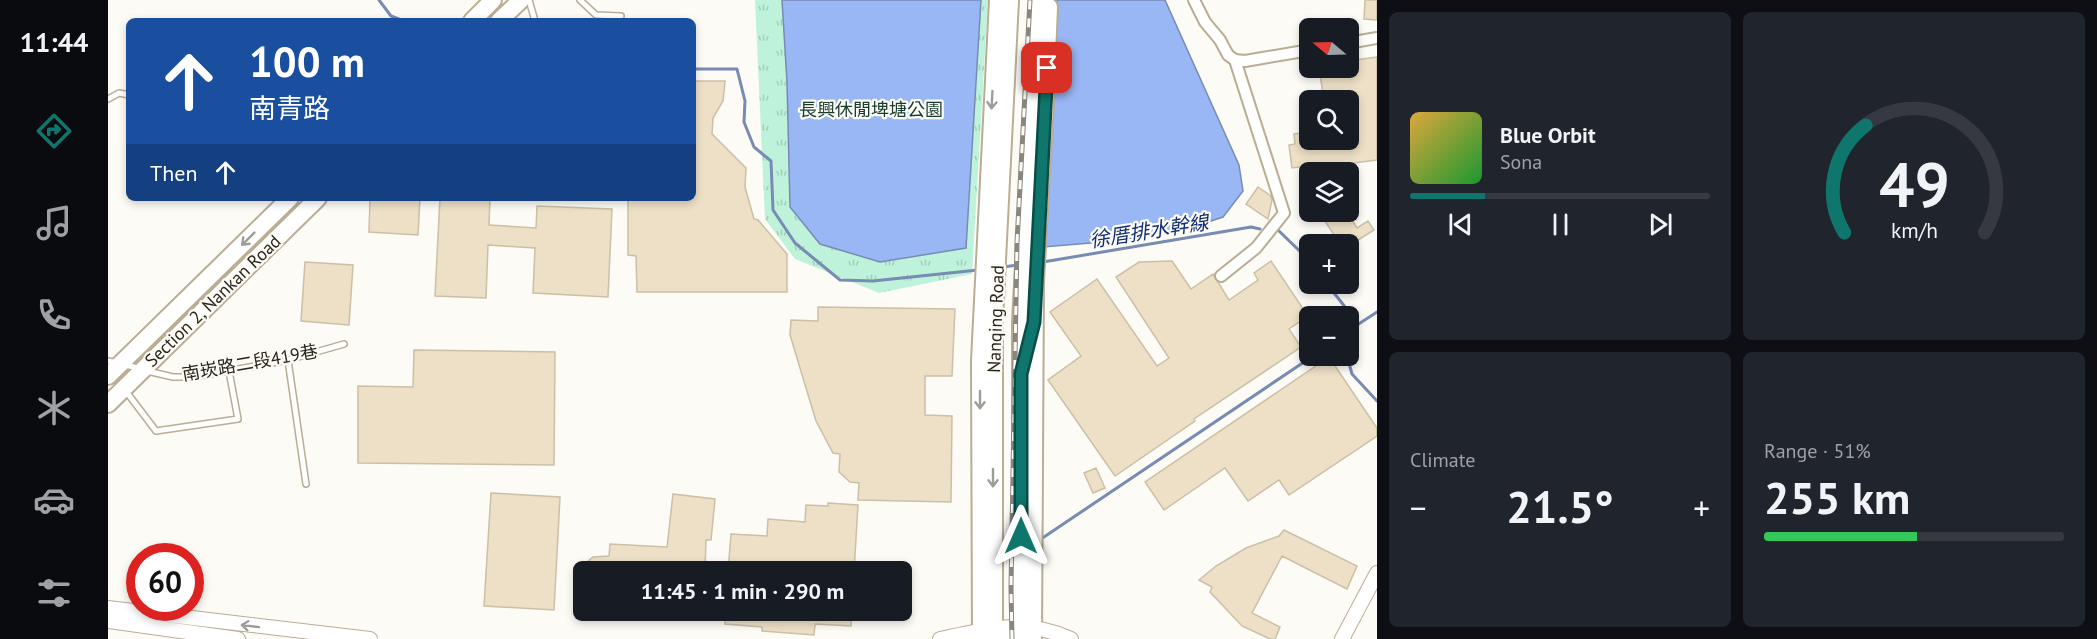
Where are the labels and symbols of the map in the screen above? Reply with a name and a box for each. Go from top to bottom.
north arrow [1299,18,1359,78]
pin [1021,42,1072,93]
one-way arrow [987,90,998,110]
park label: 長興休閒埤塘公園 [799,98,943,121]
water label: 徐厝排水幹線 [1088,208,1212,253]
street label: Section 2, Nankan Road [140,230,285,372]
one-way arrow [240,232,255,246]
street label: Nanqing Road [982,265,1009,373]
street label: 南崁路二段419巷 [180,339,320,386]
one-way arrow [974,390,986,410]
one-way arrow [987,468,999,488]
position arrow [989,504,1053,568]
speed limit sign: 60 [126,543,204,621]
one-way arrow [240,620,260,631]

